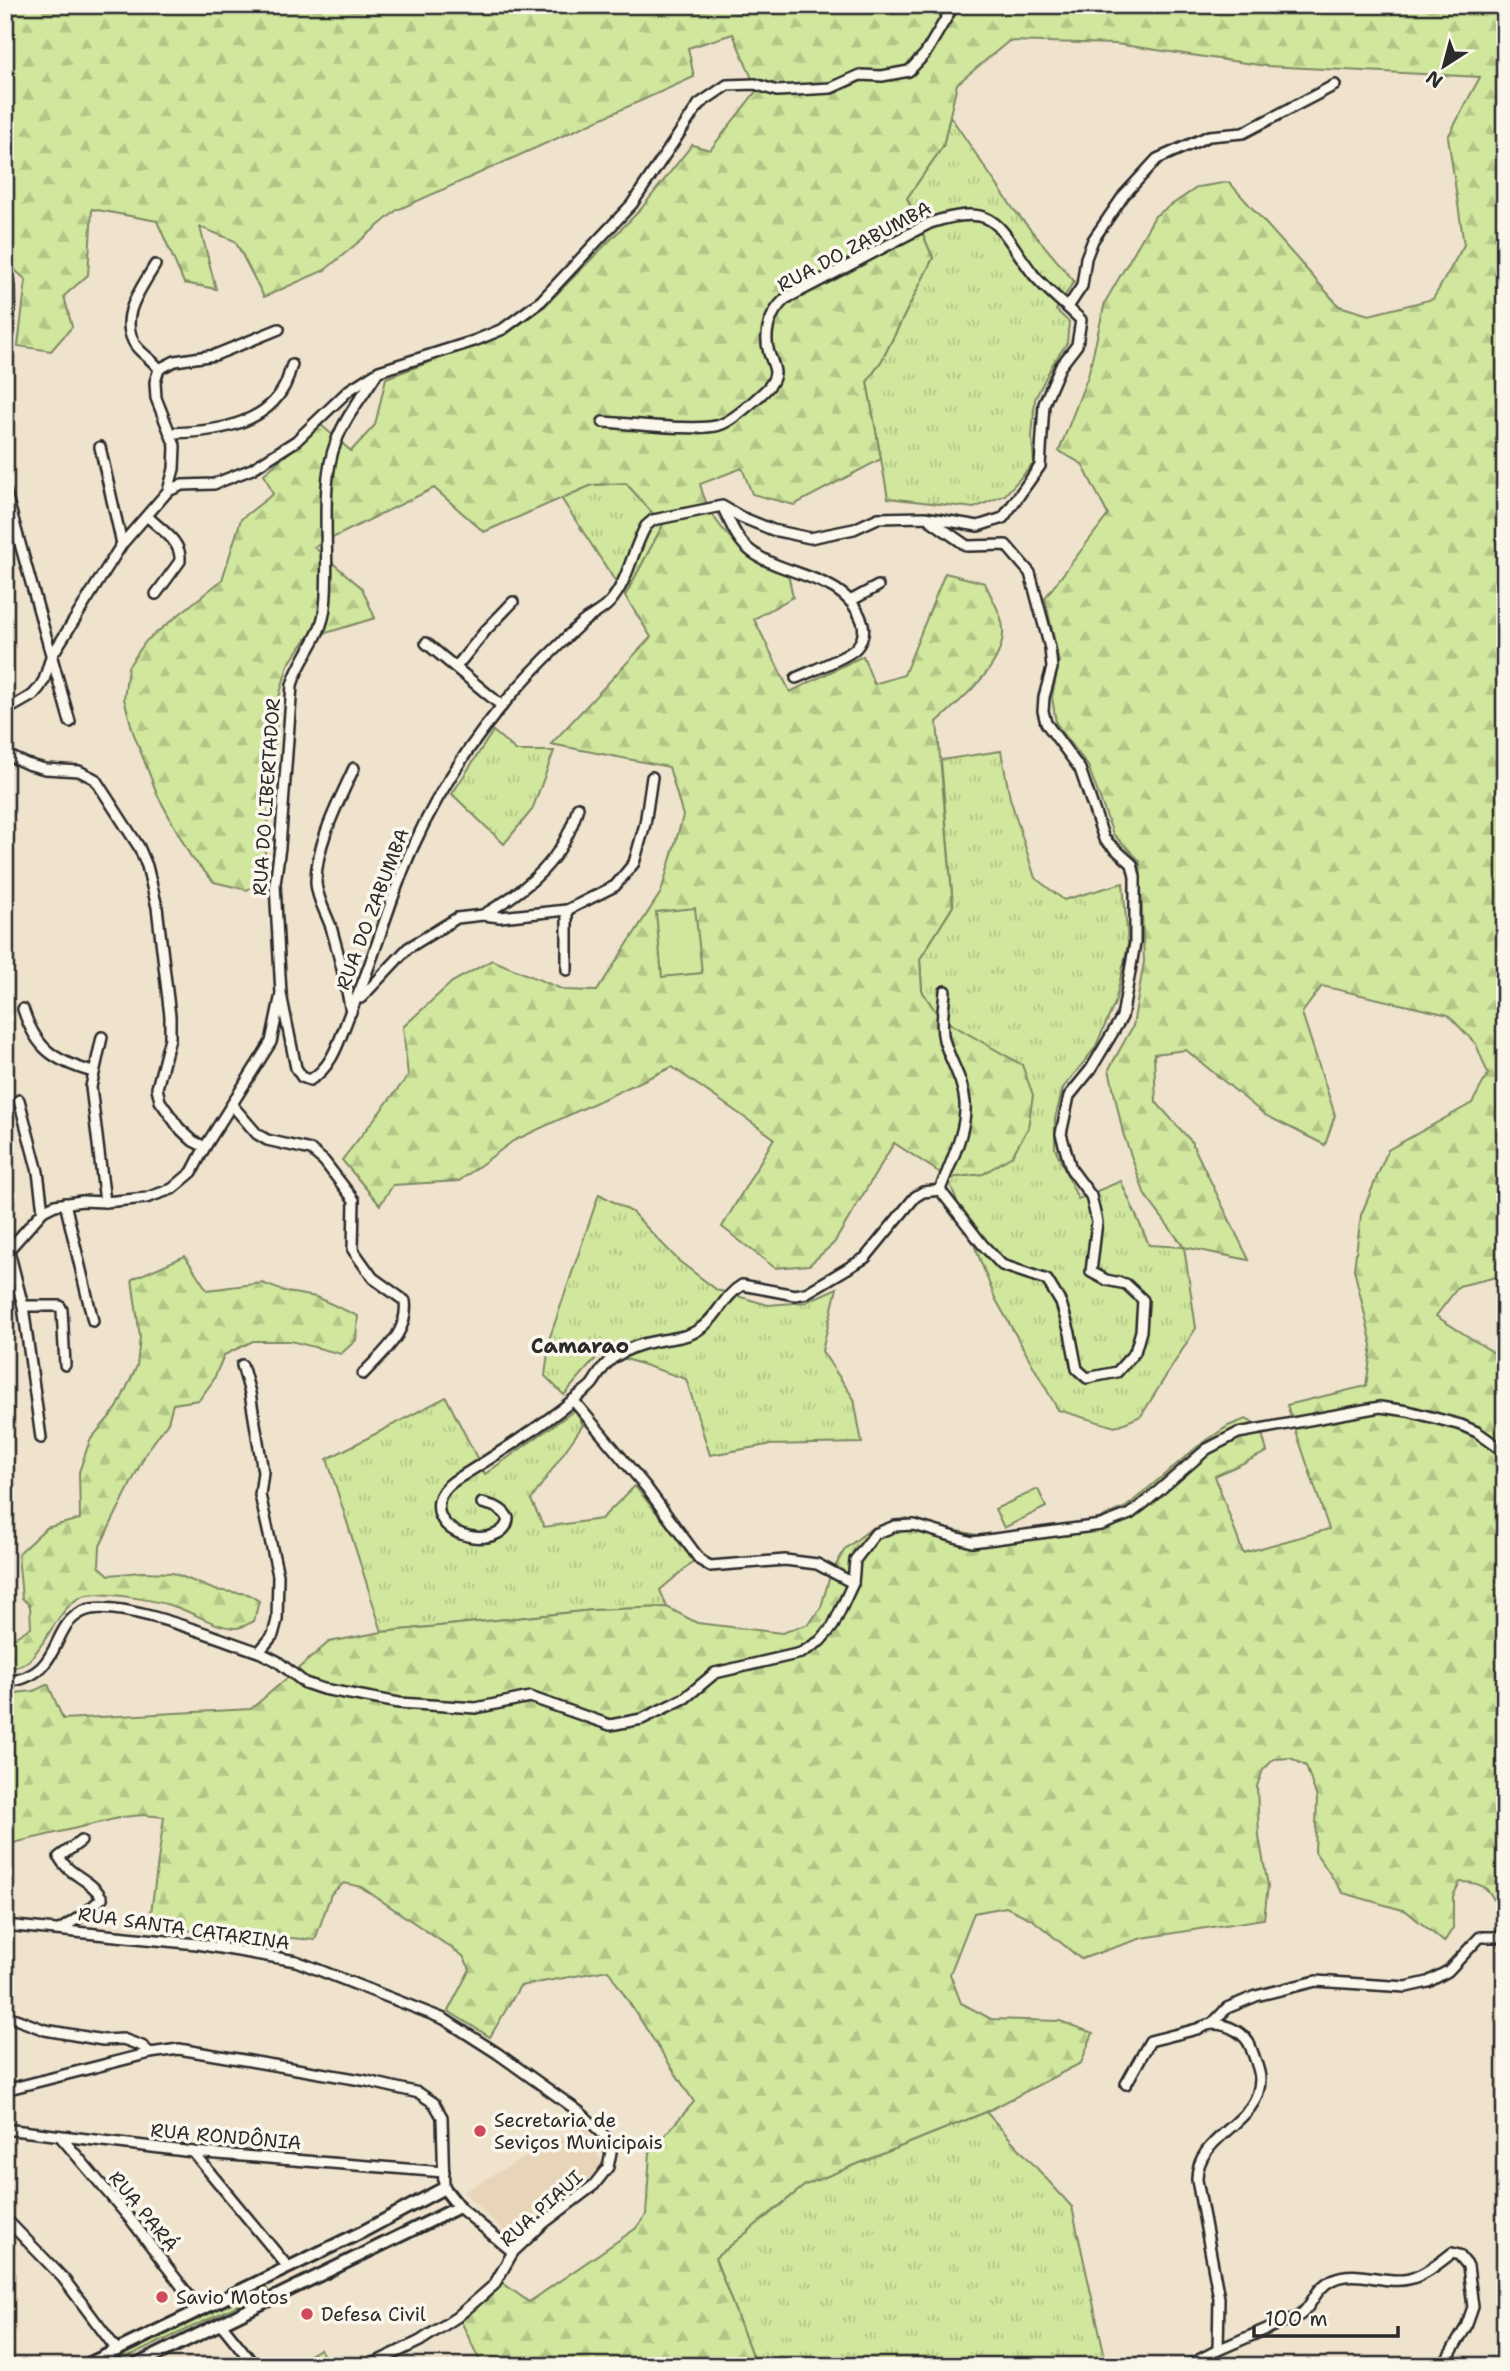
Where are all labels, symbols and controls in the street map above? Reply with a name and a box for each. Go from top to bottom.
north arrow [1408,32,1478,102]
text: N [1421,65,1448,94]
street label: RUA DO ZABUMBA [773,195,936,298]
street label: RUA DO LIBERTADOR [247,697,286,897]
street label: RUA DO ZABUMBA [330,825,415,993]
district label: Camarao [531,1332,629,1360]
street label: RUA SANTA CATARINA [77,1901,292,1956]
place label: Secretaria de Seviços Municipais [494,2108,663,2155]
street label: RUA RONDÔNIA [150,2116,303,2156]
marker: Secretaria de Seviços Municipais [472,2123,488,2139]
street label: RUA PARÁ [103,2165,185,2257]
street label: RUA PIAUI [495,2165,588,2252]
place label: Savio Motos [176,2285,288,2310]
marker: Savio Motos [154,2289,170,2305]
scale bar [1254,2294,1398,2338]
place label: Defesa Civil [321,2302,426,2327]
text: 100 m [1265,2305,1328,2333]
marker: Defesa Civil [299,2306,315,2322]

